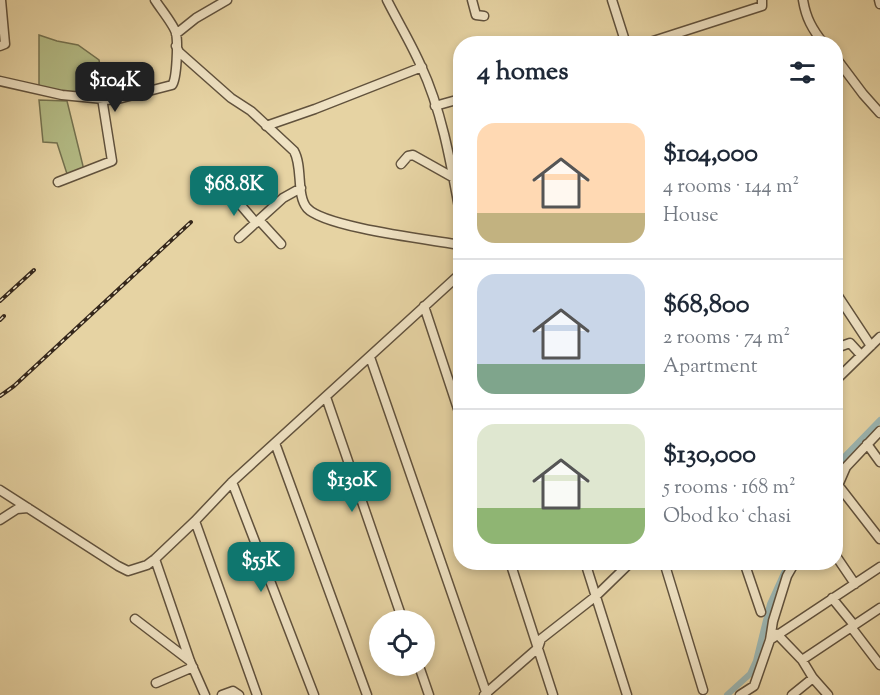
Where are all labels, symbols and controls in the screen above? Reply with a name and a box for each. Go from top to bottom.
text: 4 homes [477,54,568,91]
icon: filters [786,56,819,89]
pin: $104K [73,62,157,113]
text: $104K [89,67,141,96]
text: $104,000 [663,136,758,173]
icon: home [525,147,597,219]
pin: $68.8K [185,166,283,217]
text: $68.8K [204,171,264,200]
text: 4 rooms · 144 m² [663,173,799,202]
text: House [663,202,718,231]
text: $68,800 [663,287,750,324]
icon: home [525,298,597,370]
text: 2 rooms · 74 m² [663,324,790,353]
text: Apartment [663,353,758,382]
text: $130,000 [663,437,756,474]
icon: home [525,448,597,520]
pin: $130K [310,462,394,513]
text: $130K [327,467,377,496]
text: 5 rooms · 168 m² [663,474,796,503]
text: Obod koʻchasi [663,503,791,532]
pin: $55K [225,542,297,593]
text: $55K [242,547,281,576]
map controls [369,610,435,676]
button: locate [369,610,435,676]

